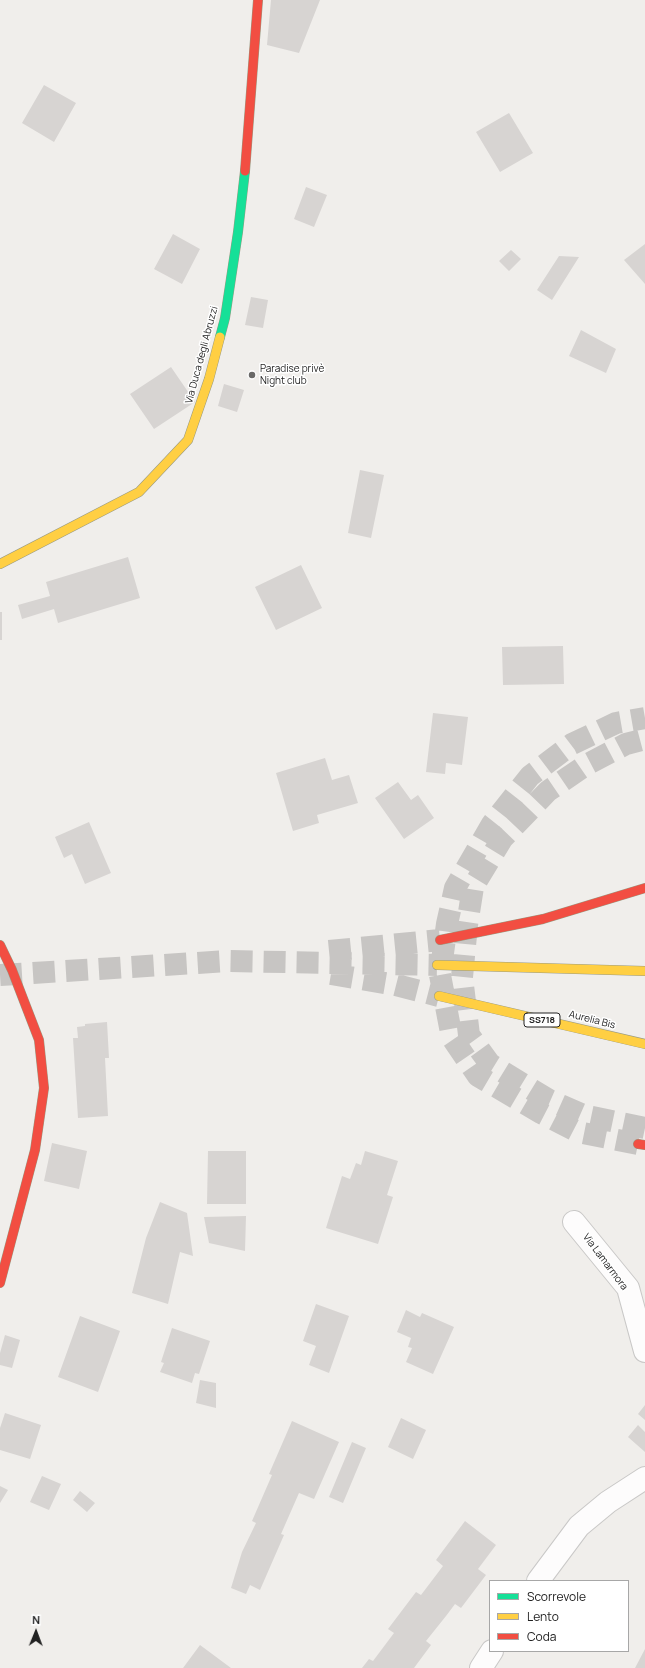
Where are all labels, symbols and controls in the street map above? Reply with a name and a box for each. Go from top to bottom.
street label: Via Duca degli Abruzzi [183,305,221,405]
place label: Paradise privè Night club [260,363,324,386]
marker: Paradise privè Night club [247,370,257,380]
street label: Aurelia Bis [567,1008,617,1032]
road number: SS718 [524,1013,560,1027]
street label: Via Lamarmora [580,1231,630,1293]
legend [489,1580,629,1652]
text: Scorrevole [527,1588,586,1605]
text: Lento [527,1608,559,1625]
north arrow [16,1612,56,1652]
text: N [32,1612,40,1627]
text: Coda [527,1628,556,1645]

